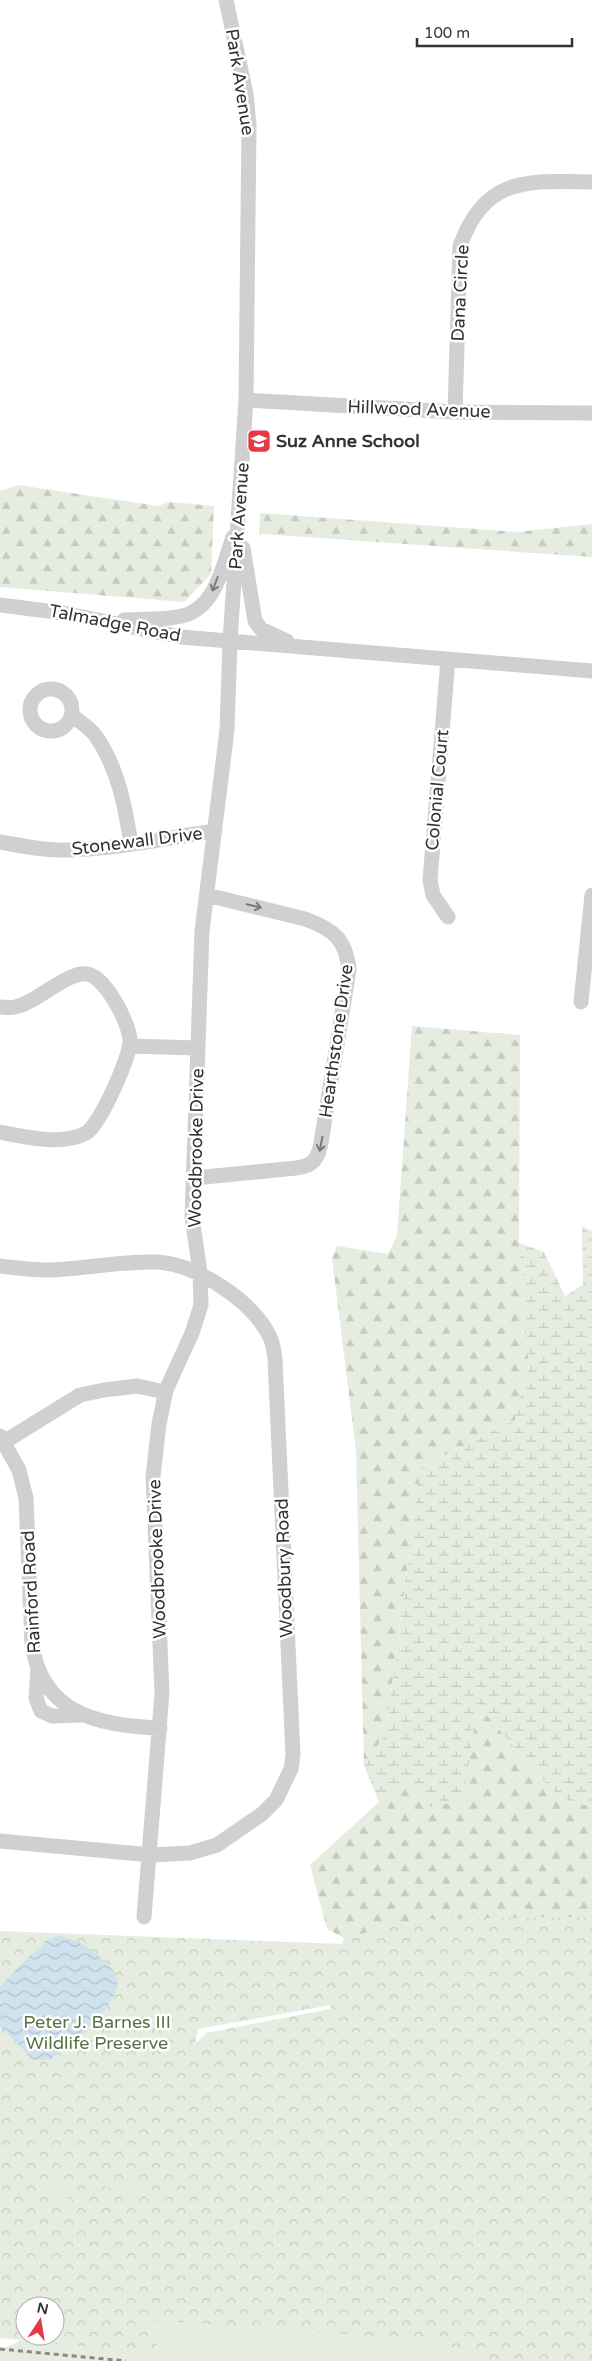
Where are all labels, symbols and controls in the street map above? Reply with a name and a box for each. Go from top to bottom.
scale bar [417,15,572,47]
text: 100 m [424,24,470,42]
street label: Park Avenue [221,27,259,137]
street label: Dana Circle [446,244,474,342]
street label: Hillwood Avenue [347,396,491,422]
school or university icon: Suz Anne School [246,428,272,454]
place label: Suz Anne School [276,430,420,452]
street label: Park Avenue [224,462,254,570]
one-way arrow [210,576,219,591]
street label: Talmadge Road [47,599,183,647]
street label: Colonial Court [421,729,453,851]
street label: Stonewall Drive [70,822,204,860]
one-way arrow [246,902,262,912]
street label: Hearthstone Drive [314,963,358,1119]
street label: Woodbrooke Drive [184,1068,208,1228]
one-way arrow [315,1136,325,1152]
street label: Woodbrooke Drive [143,1479,171,1639]
street label: Woodbury Road [271,1498,297,1638]
street label: Rainford Road [17,1530,45,1654]
park label: Peter J. Barnes III Wildlife Preserve [23,2011,171,2054]
north arrow [15,2296,65,2346]
text: N [35,2299,50,2318]

